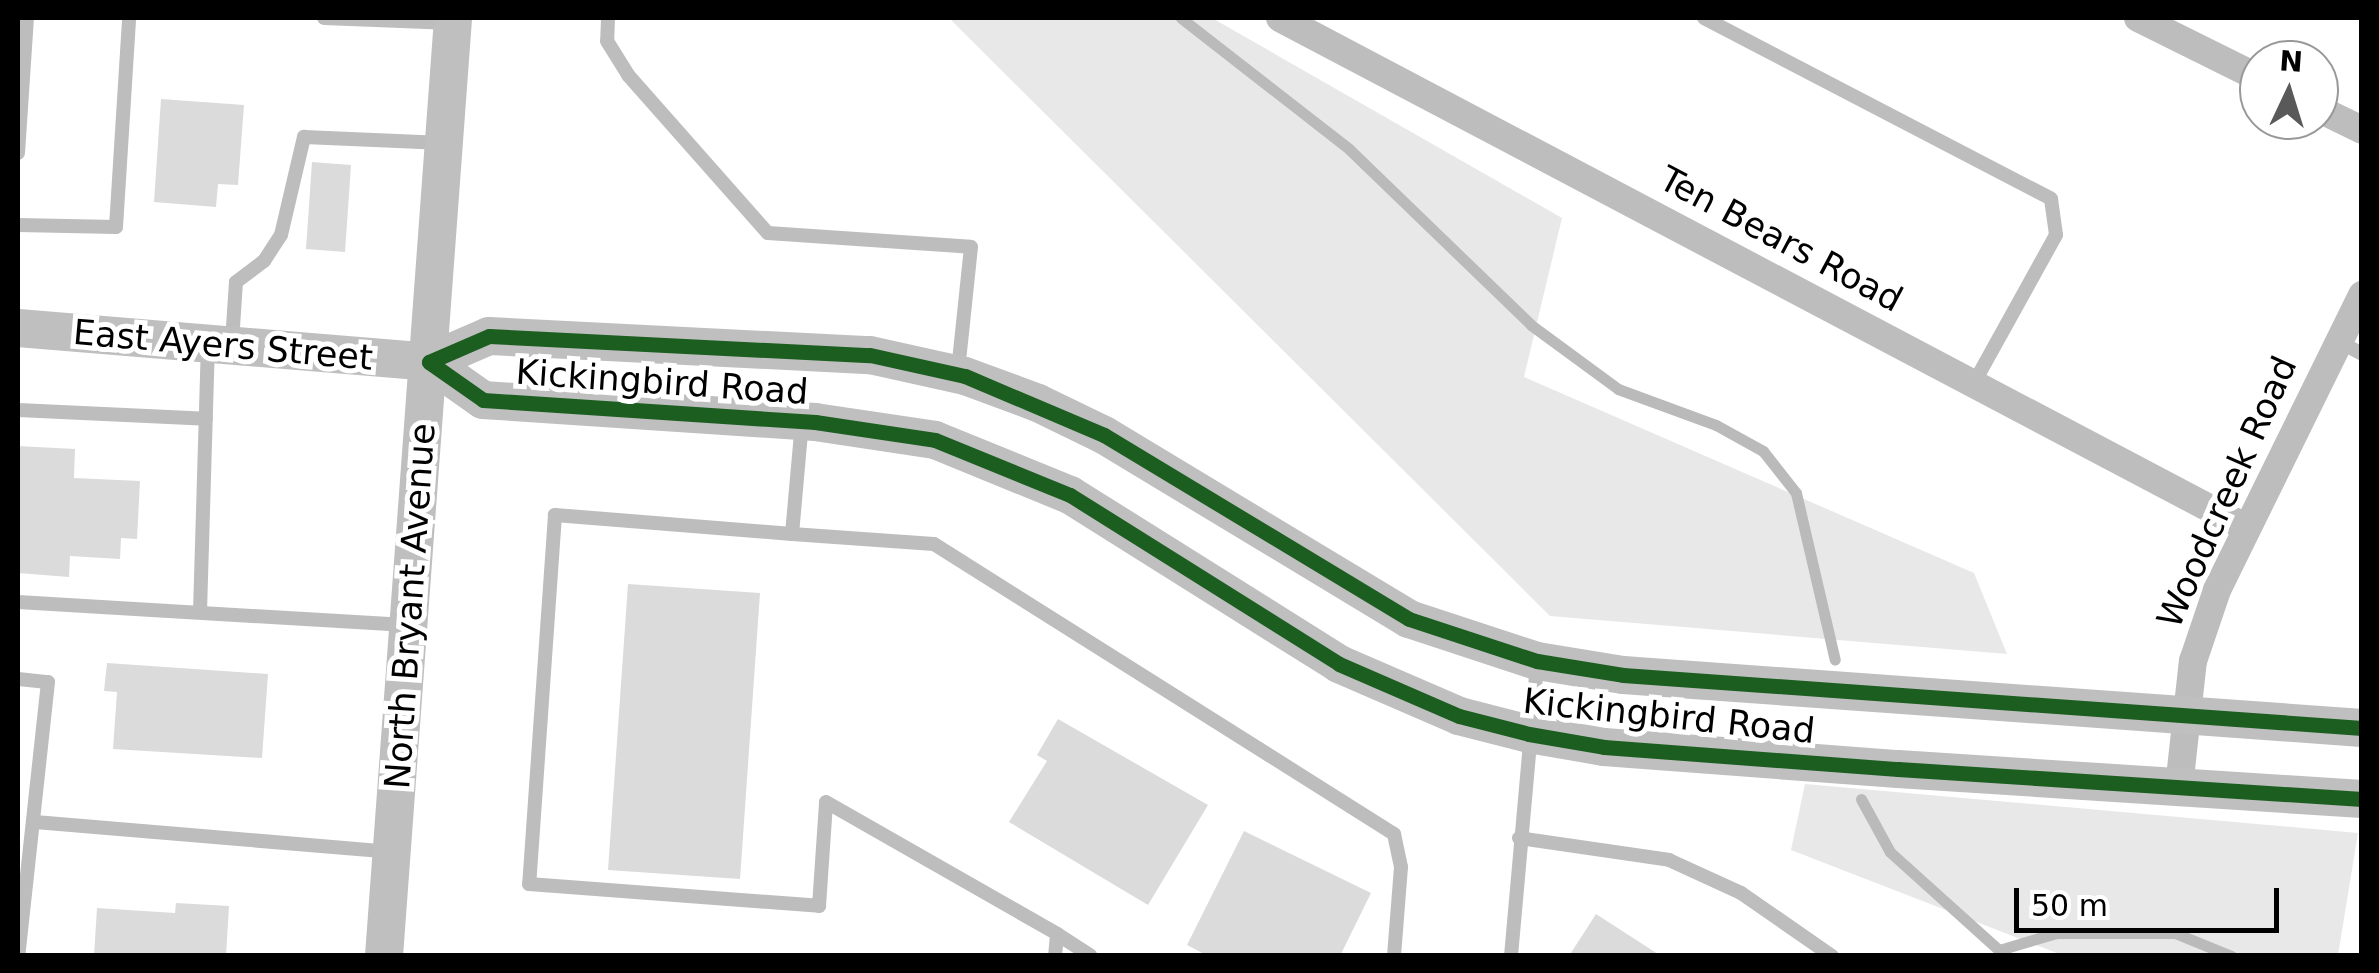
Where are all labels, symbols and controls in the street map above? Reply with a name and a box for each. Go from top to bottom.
north arrow [2239,40,2339,140]
text: N [2278,44,2304,79]
street label: Ten Bears Road [1652,157,1910,321]
street label: East Ayers Street [71,311,375,379]
street label: Woodcreek Road [2148,350,2306,634]
street label: Kickingbird Road [514,351,810,413]
street label: North Bryant Avenue [376,422,444,790]
street label: Kickingbird Road [1521,680,1817,752]
scale bar [2019,868,2284,930]
text: 50 m [2031,888,2108,923]

